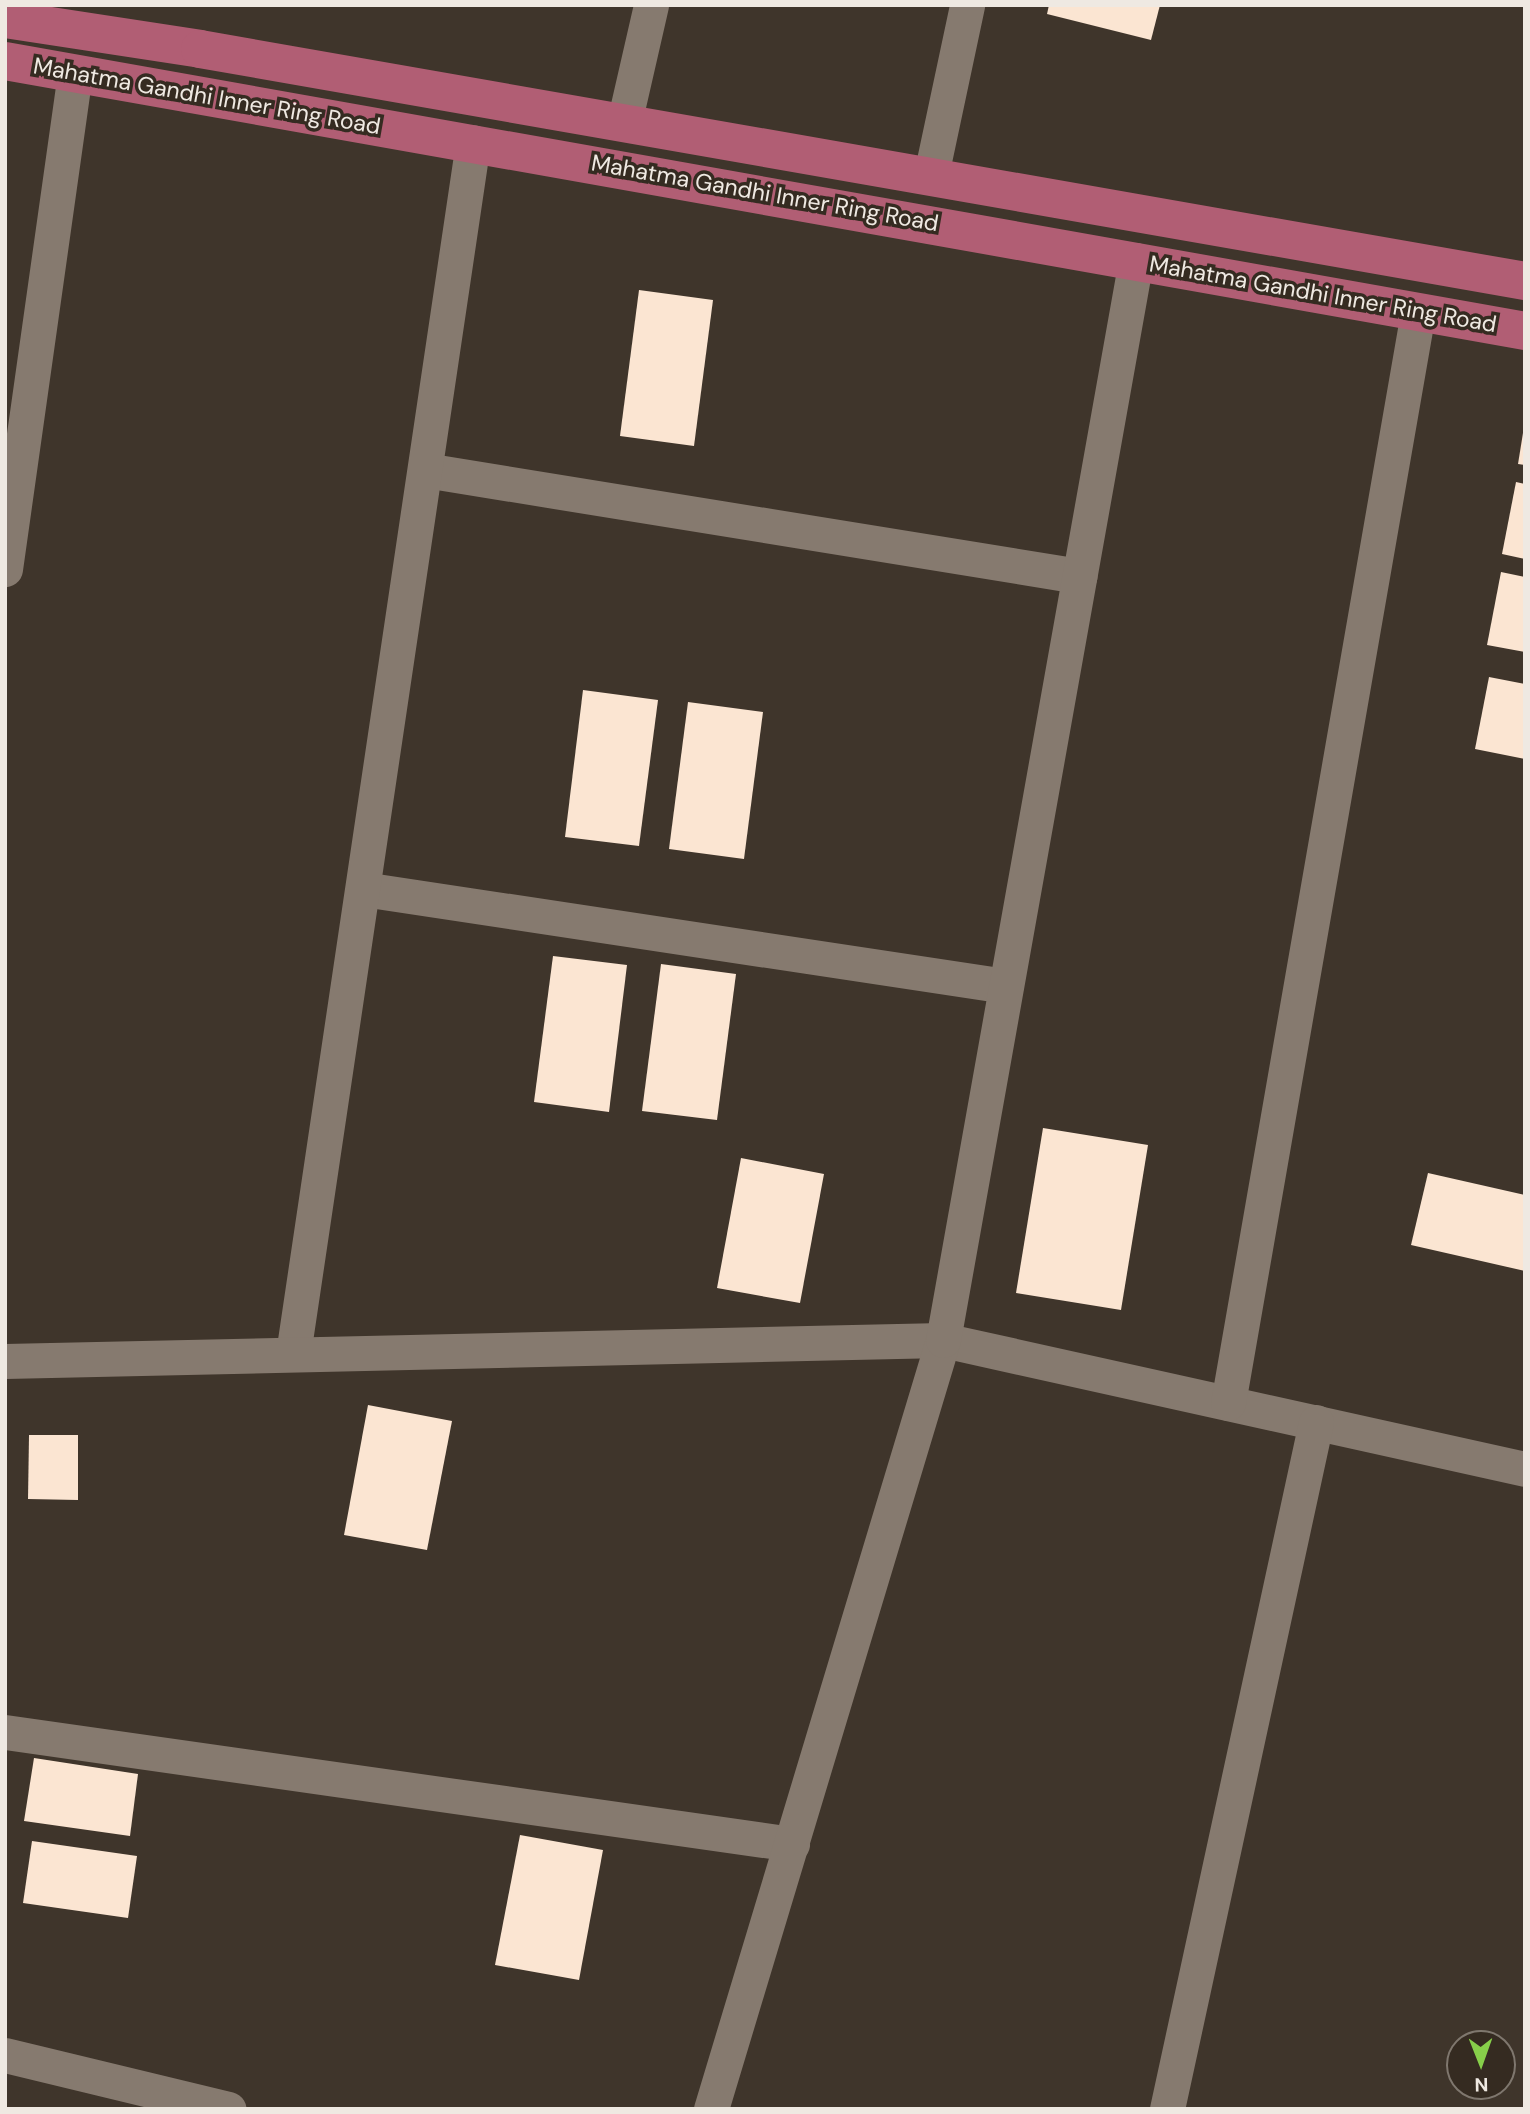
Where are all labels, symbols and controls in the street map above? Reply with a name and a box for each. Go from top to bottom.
street label: Mahatma Gandhi Inner Ring Road [31,52,383,140]
street label: Mahatma Gandhi Inner Ring Road [589,149,941,237]
street label: Mahatma Gandhi Inner Ring Road [1147,250,1499,338]
north arrow [1446,2030,1516,2100]
text: N [1474,2072,1488,2097]

